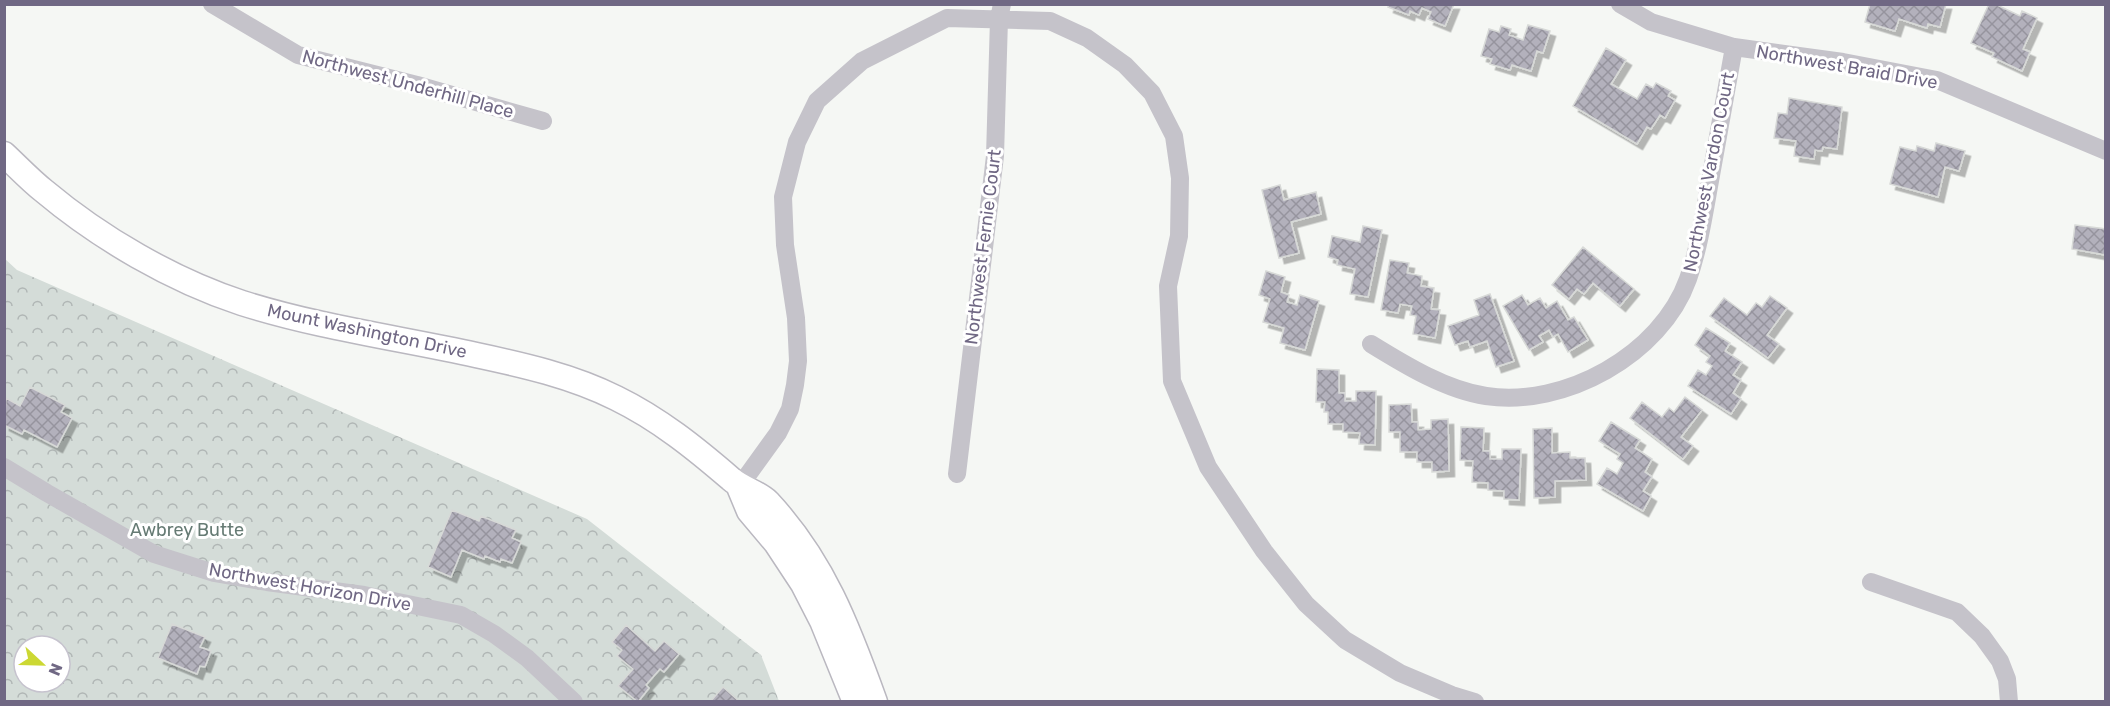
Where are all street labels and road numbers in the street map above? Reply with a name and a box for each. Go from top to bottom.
street label: Northwest Braid Drive [1755,40,1939,94]
street label: Northwest Underhill Place [300,45,516,123]
street label: Northwest Vardon Court [1679,70,1739,274]
street label: Northwest Fernie Court [960,148,1006,346]
street label: Mount Washington Drive [265,299,469,363]
street label: Northwest Horizon Drive [207,558,413,616]

